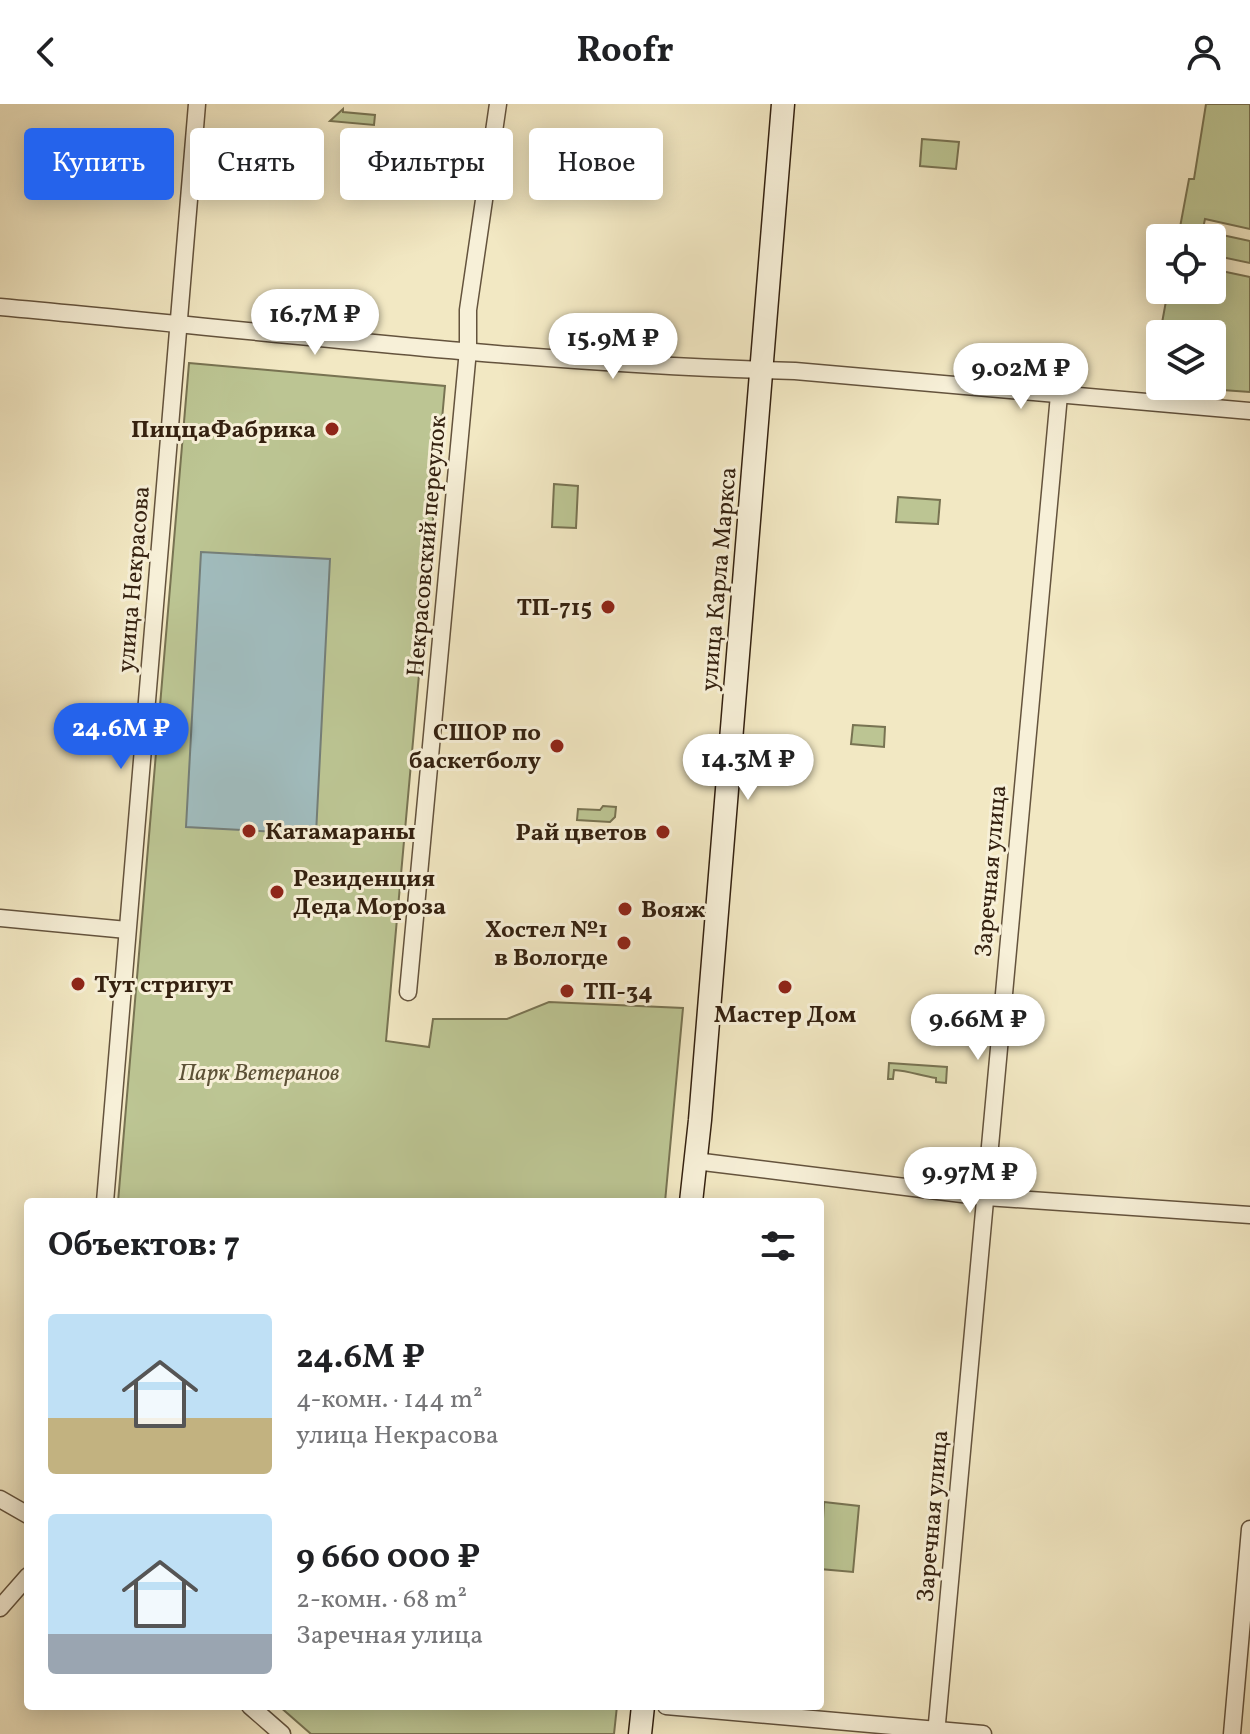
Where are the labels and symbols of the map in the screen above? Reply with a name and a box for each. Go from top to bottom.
pin: 16.7M ₽ [241,289,389,357]
pin: 15.9M ₽ [539,313,687,381]
pin: 9.02M ₽ [947,343,1095,411]
place label: ПиццаФабрика [131,414,316,448]
street label: Некрасовский переулок [400,414,456,678]
marker: ПиццаФабрика [323,420,341,438]
street label: улица Карла Маркса [693,466,747,693]
street label: улица Некрасова [110,484,160,674]
place label: ТП-715 [516,592,592,626]
marker: ТП-715 [599,598,617,616]
pin: 24.6M ₽ [47,703,195,771]
place label: СШОР по баскетболу [409,717,542,779]
pin: 14.3M ₽ [674,734,822,802]
marker: СШОР по баскетболу [548,737,566,755]
street label: Заречная улица [968,784,1016,959]
place label: Катамараны [265,816,416,850]
place label: Рай цветов [516,817,647,851]
marker: Катамараны [240,822,258,840]
marker: Рай цветов [654,823,672,841]
place label: Резиденция Деда Мороза [293,863,446,925]
marker: Резиденция Деда Мороза [268,883,286,901]
place label: Вояж [641,894,705,928]
marker: Вояж [616,900,634,918]
place label: Хостел №1 в Вологде [485,914,608,976]
marker: Хостел №1 в Вологде [615,934,633,952]
place label: Тут стригут [94,969,233,1003]
marker: Тут стригут [69,975,87,993]
place label: ТП-34 [583,976,653,1010]
marker: Мастер Дом [776,978,794,996]
marker: ТП-34 [558,982,576,1000]
pin: 9.66M ₽ [904,994,1052,1062]
place label: Мастер Дом [714,999,856,1033]
park label: Парк Ветеранов [178,1057,340,1091]
pin: 9.97M ₽ [896,1147,1044,1215]
street label: Заречная улица [910,1429,958,1604]

